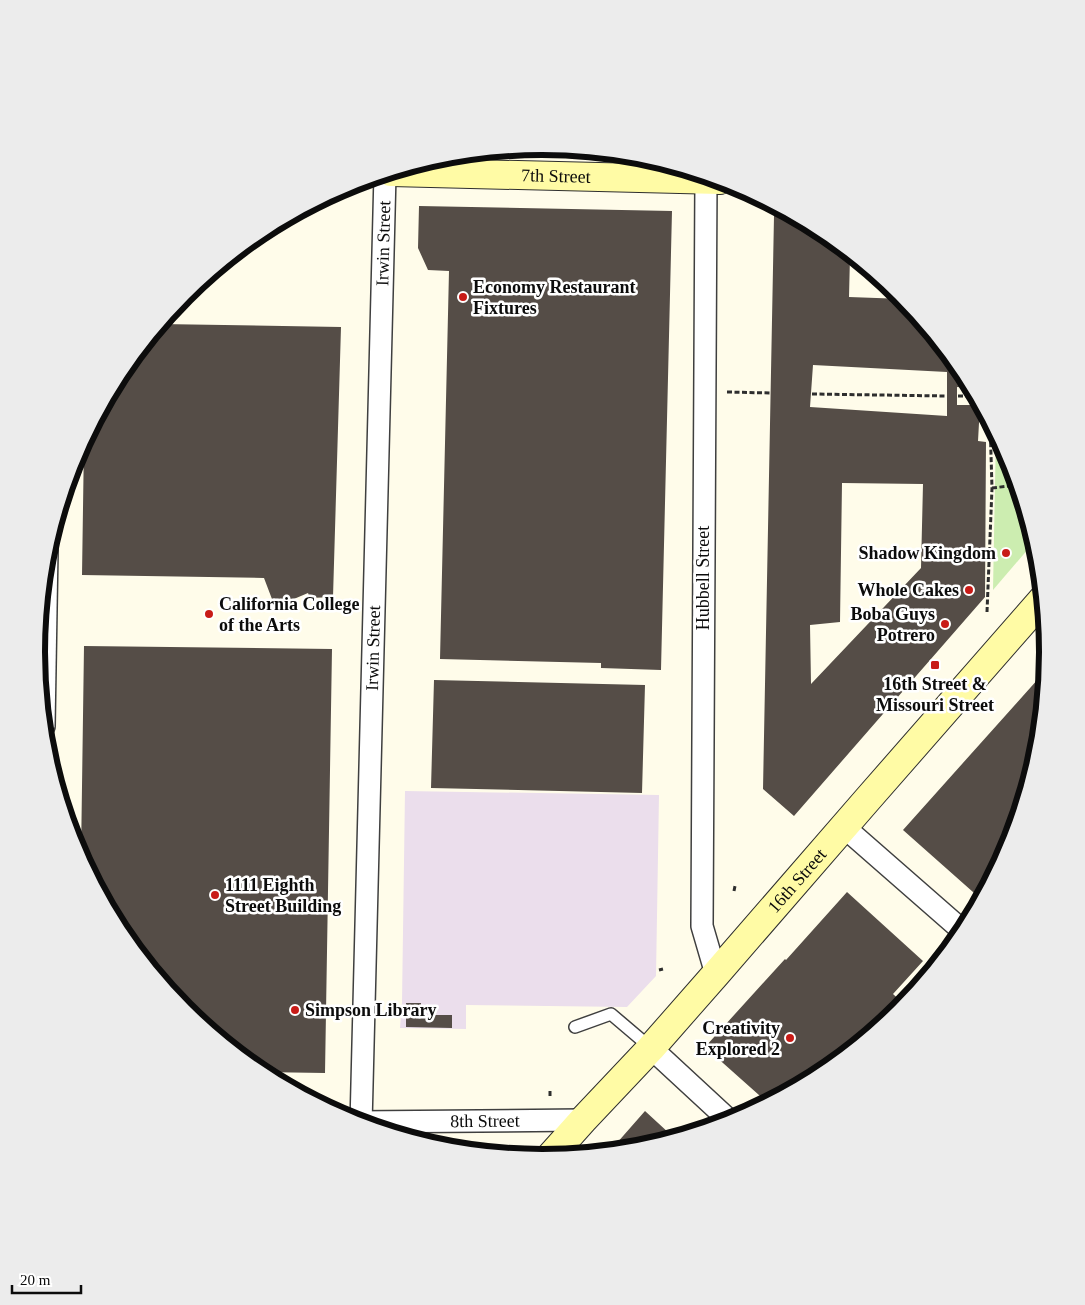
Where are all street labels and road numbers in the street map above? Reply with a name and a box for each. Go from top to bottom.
street label: 7th Street [521,165,591,187]
street label: Irwin Street [372,200,394,286]
street label: Hubbell Street [693,526,713,630]
street label: Irwin Street [362,605,384,691]
street label: 16th Street [764,845,830,917]
street label: 8th Street [450,1111,520,1131]

